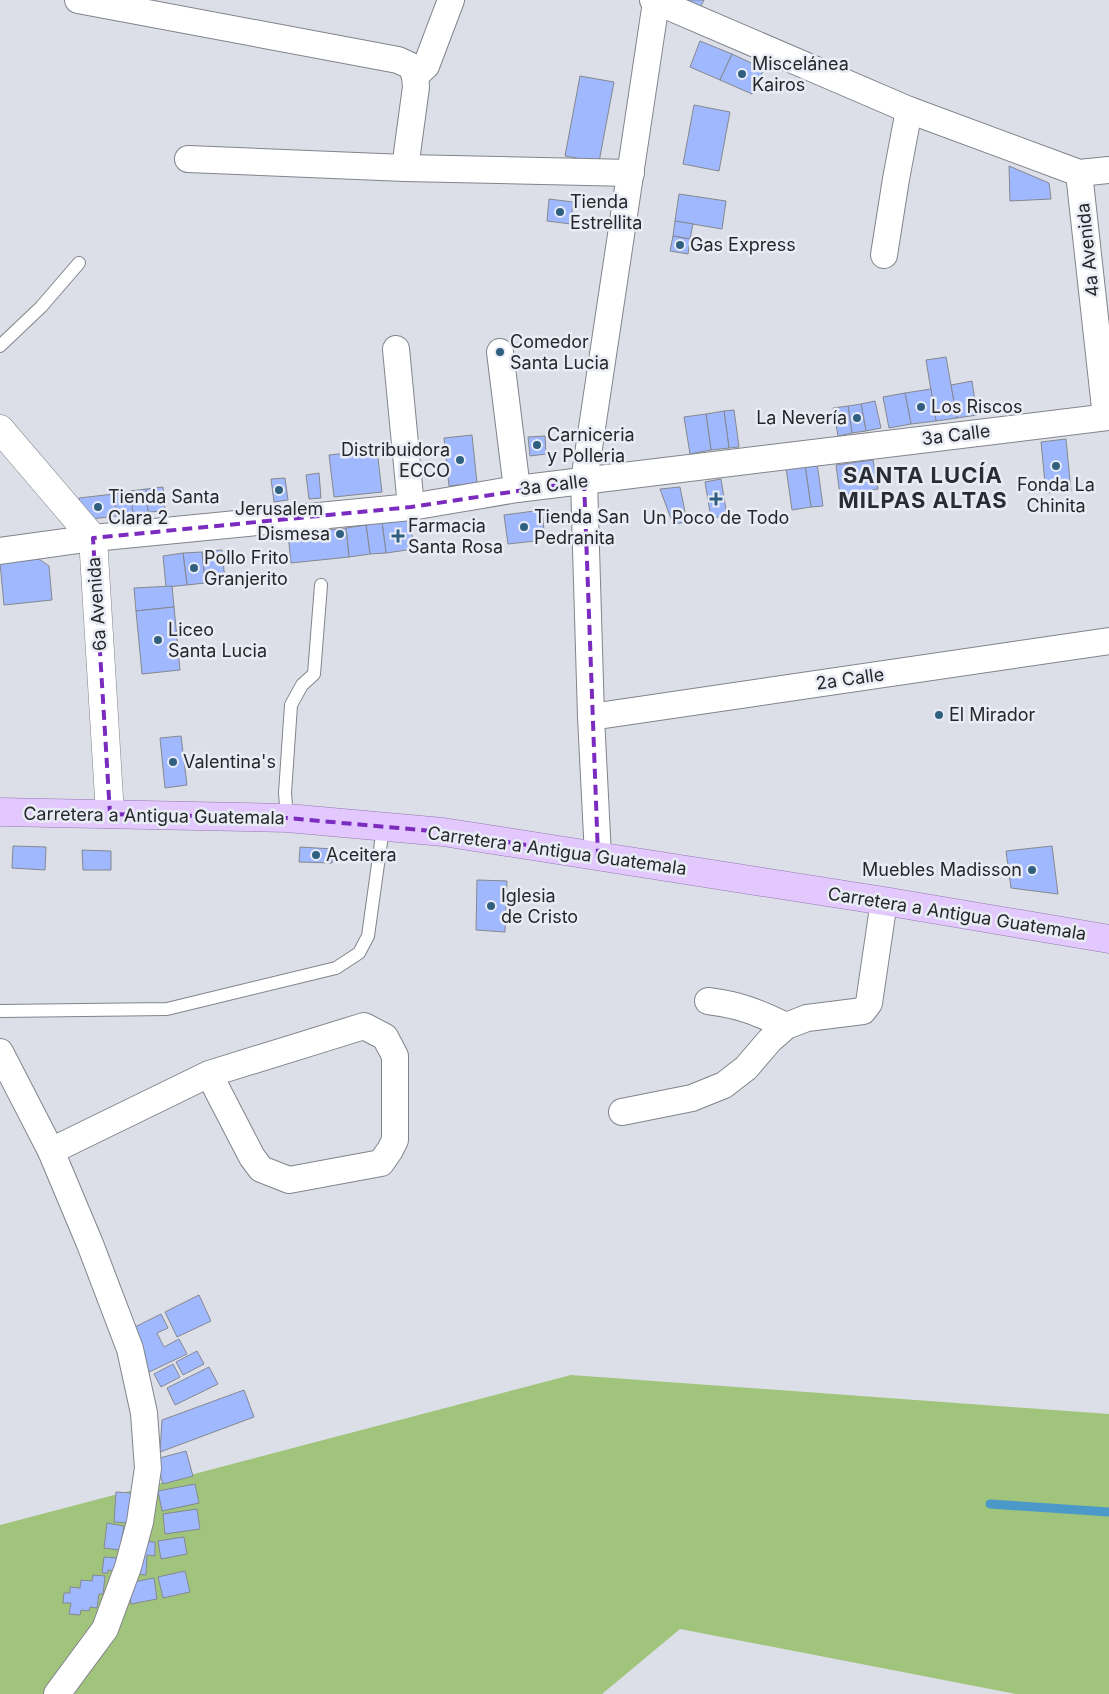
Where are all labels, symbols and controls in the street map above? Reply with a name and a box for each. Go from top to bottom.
place label: Miscelánea Kairos [752,53,849,95]
marker: Miscelánea Kairos [736,68,748,80]
place label: Tienda Estrellita [570,191,642,233]
street label: 4a Avenida [1072,202,1103,298]
marker: Tienda Estrellita [554,206,566,218]
place label: Gas Express [690,234,796,255]
marker: Gas Express [674,239,686,251]
place label: Comedor Santa Lucia [510,331,609,373]
marker: Comedor Santa Lucia [494,346,506,358]
place label: Los Riscos [931,396,1023,417]
marker: Los Riscos [915,401,927,413]
place label: La Nevería [756,407,847,428]
marker: La Nevería [851,412,863,424]
street label: 3a Calle [921,420,991,449]
place label: Carniceria y Polleria [547,424,635,466]
place label: Distribuidora ECCO [341,439,450,481]
marker: Carniceria y Polleria [531,439,543,451]
marker: Distribuidora ECCO [454,454,466,466]
marker: Fonda La Chinita [1050,460,1062,472]
district label: SANTA LUCÍA MILPAS ALTAS [838,462,1008,513]
street label: 3a Calle [519,470,589,499]
place label: Fonda La Chinita [1017,474,1095,516]
marker: Jerusalem [273,484,285,496]
place label: Tienda Santa Clara 2 [108,486,220,528]
marker: Un Poco de Todo [710,493,722,505]
place label: Jerusalem [235,498,323,519]
marker: Tienda Santa Clara 2 [92,501,104,513]
place label: Tienda San Pedranita [534,506,630,548]
place label: Un Poco de Todo [643,507,789,528]
place label: Farmacia Santa Rosa [408,515,503,557]
marker: Tienda San Pedranita [518,521,530,533]
place label: Dismesa [257,523,330,544]
marker: Dismesa [334,528,346,540]
marker: Farmacia Santa Rosa [392,530,404,542]
place label: Pollo Frito Granjerito [204,547,289,589]
street label: 6a Avenida [83,556,110,652]
marker: Pollo Frito Granjerito [188,562,200,574]
place label: Liceo Santa Lucia [168,619,267,661]
marker: Liceo Santa Lucia [152,634,164,646]
street label: 2a Calle [814,663,885,694]
place label: El Mirador [949,704,1036,725]
marker: El Mirador [933,709,945,721]
place label: Valentina's [183,751,276,772]
marker: Valentina's [167,756,179,768]
street label: Carretera a Antigua Guatemala [23,803,285,828]
street label: Carretera a Antigua Guatemala [426,822,688,879]
place label: Aceitera [326,844,397,865]
marker: Aceitera [310,849,322,861]
place label: Muebles Madisson [862,859,1022,880]
marker: Muebles Madisson [1026,864,1038,876]
street label: Carretera a Antigua Guatemala [826,883,1088,944]
place label: Iglesia de Cristo [501,885,578,927]
marker: Iglesia de Cristo [485,900,497,912]

